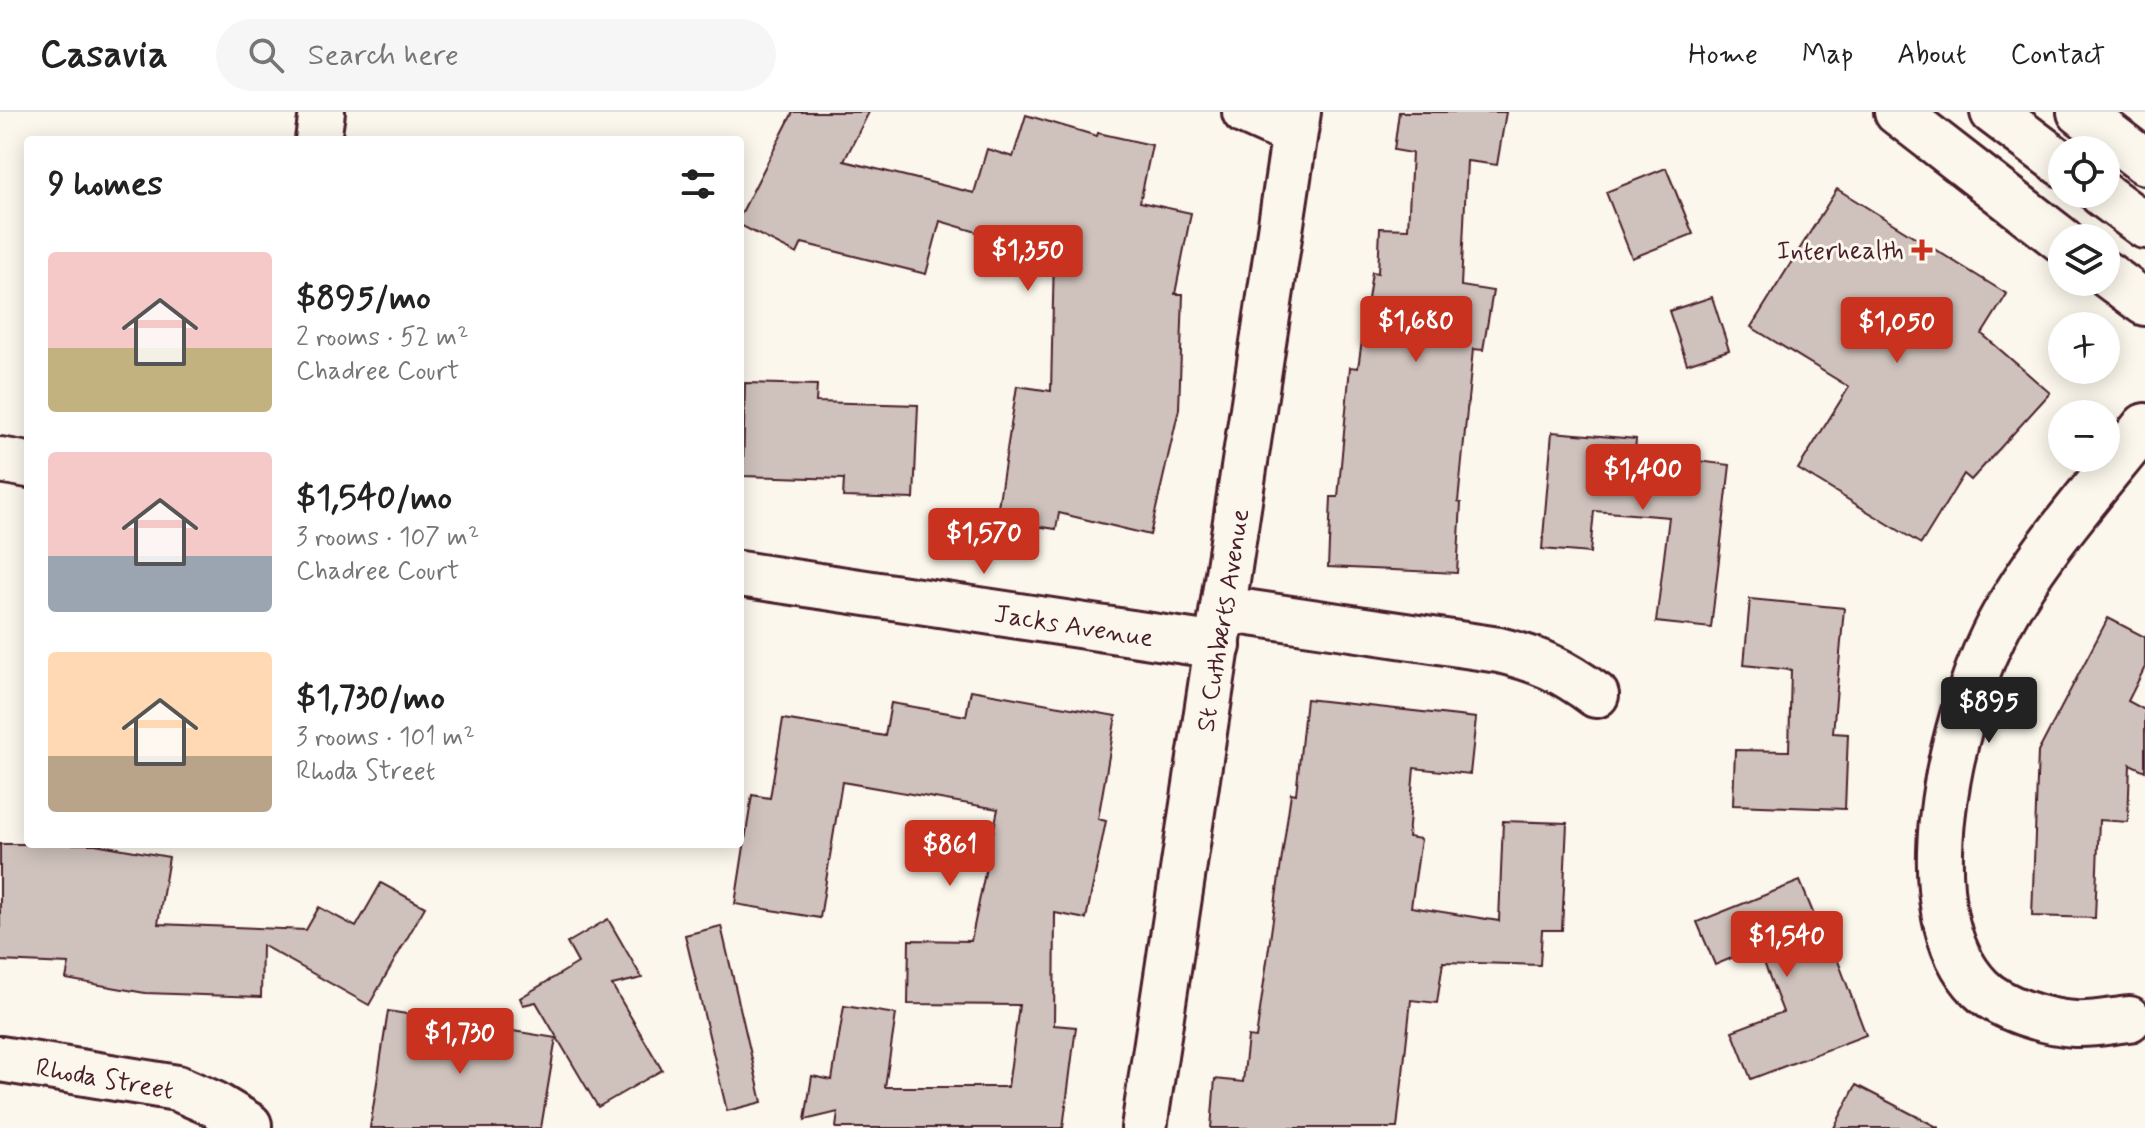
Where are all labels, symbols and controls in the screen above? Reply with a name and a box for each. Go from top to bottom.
search box [216,19,776,91]
text: Casavia [40,31,168,80]
icon: search [244,33,288,77]
text: Search here [308,36,459,75]
text: Home [1688,37,1758,74]
text: Map [1802,37,1853,74]
text: About [1897,37,1966,74]
text: Contact [2010,37,2105,74]
map controls [2048,136,2120,472]
button: locate [2048,136,2120,208]
text: 9 homes [48,162,163,207]
icon: filters [676,162,720,206]
button: layers [2048,224,2120,296]
pin: $1,350 [963,225,1093,293]
text: $1,350 [992,234,1064,268]
place label: Interhealth [1777,235,1904,269]
marker: Interhealth [1911,239,1933,261]
text: $895/mo [296,276,431,321]
icon: home [112,284,208,380]
pin: $1,680 [1351,296,1481,364]
pin: $1,050 [1832,297,1962,365]
text: $1,680 [1378,305,1454,339]
text: $1,050 [1859,306,1935,340]
button: + [2048,312,2120,384]
text: 2 rooms · 52 m² [296,321,468,355]
text: Chadree Court [296,355,459,389]
button: − [2048,400,2120,472]
pin: $1,400 [1578,444,1708,512]
text: $1,400 [1604,453,1682,487]
text: $1,540/mo [296,476,452,521]
icon: home [112,484,208,580]
street label: St Cuthberts Avenue [1190,506,1258,734]
pin: $1,570 [919,508,1049,576]
text: $1,570 [946,517,1022,551]
text: 3 rooms · 107 m² [296,521,479,555]
text: Chadree Court [296,555,459,589]
street label: Jacks Avenue [992,598,1156,656]
text: $1,730/mo [296,676,445,721]
pin: $895 [1942,677,2036,745]
icon: home [112,684,208,780]
text: $895 [1959,686,2019,720]
text: 3 rooms · 101 m² [296,721,475,755]
text: Rhoda Street [296,755,435,789]
pin: $861 [903,820,997,888]
text: $861 [923,829,977,863]
pin: $1,540 [1722,911,1852,979]
text: $1,540 [1749,920,1825,954]
pin: $1,730 [395,1008,525,1076]
text: $1,730 [425,1017,495,1051]
street label: Rhoda Street [33,1051,176,1109]

